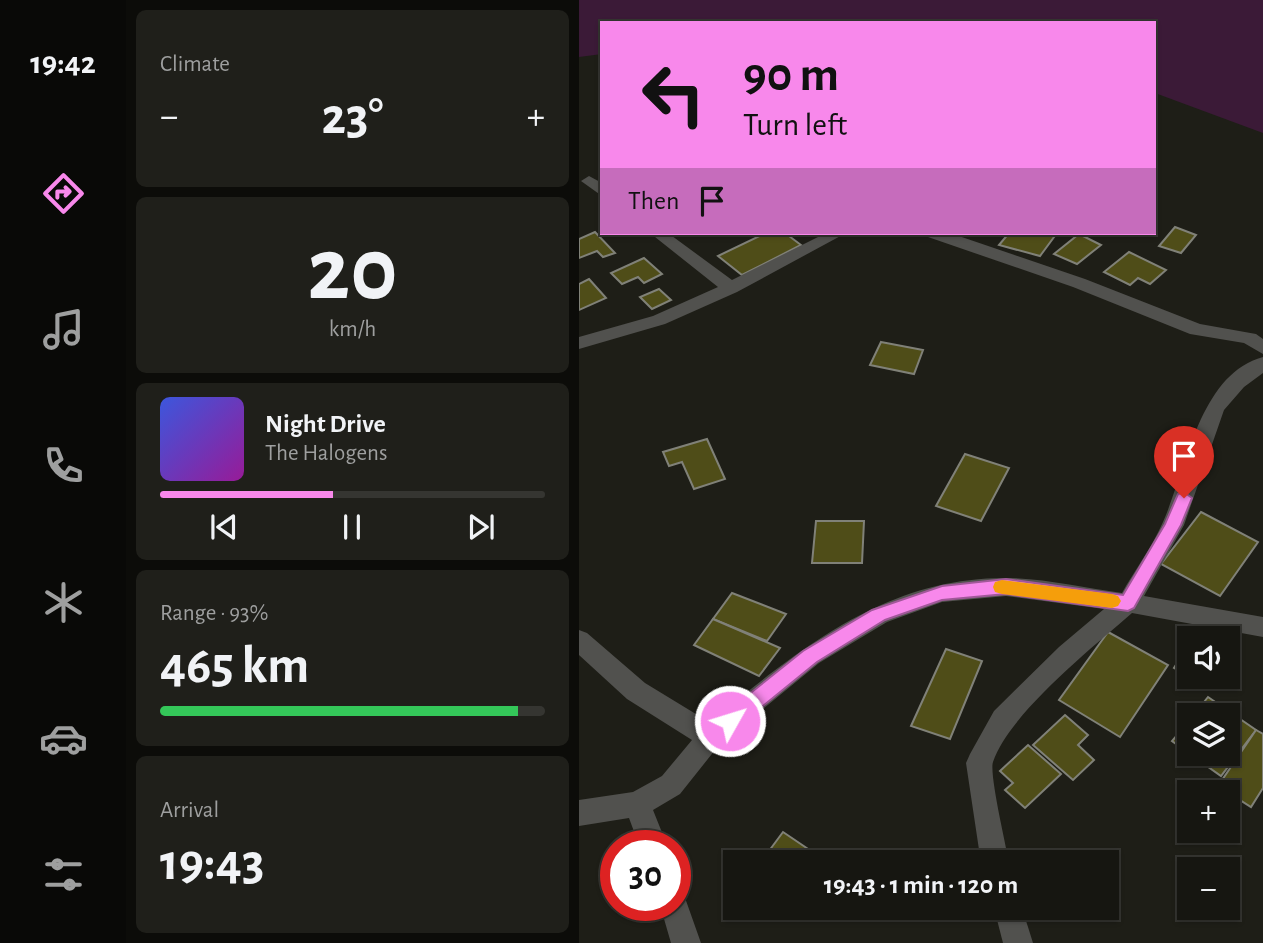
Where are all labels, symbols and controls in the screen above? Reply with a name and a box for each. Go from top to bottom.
text: 19:42 [30,47,96,79]
icon: left [628,49,719,140]
text: 90 m [743,51,839,100]
text: Climate [160,53,230,76]
text: 23° [321,91,384,143]
text: − [160,98,178,136]
text: + [527,98,545,136]
text: Turn left [743,109,847,141]
icon: directions [39,169,88,218]
icon: arrive [693,182,731,220]
text: Then [628,188,679,214]
text: 20 [307,225,398,316]
icon: music [39,305,88,354]
text: km/h [329,318,376,341]
text: Night Drive [265,411,386,437]
pin [1154,426,1214,498]
icon: arrive [1165,437,1203,475]
icon: phone [39,441,88,490]
text: The Halogens [265,442,387,465]
icon: previous [205,508,243,546]
icon: pause [333,508,371,546]
icon: next [462,508,500,546]
icon: climate [39,578,88,627]
text: Range · 93% [160,602,268,625]
map controls [1177,626,1240,920]
button: sound [1177,626,1240,689]
text: 465 km [160,640,309,692]
position arrow [693,684,767,758]
button: layers [1177,703,1240,766]
icon: car [39,714,88,763]
button: + [1177,780,1240,843]
text: Arrival [160,799,219,822]
speed limit sign: 30 [600,830,691,921]
text: 19:43 [160,837,264,889]
icon: filters [39,850,88,899]
button: − [1177,857,1240,920]
text: 19:43 · 1 min · 120 m [824,872,1018,898]

